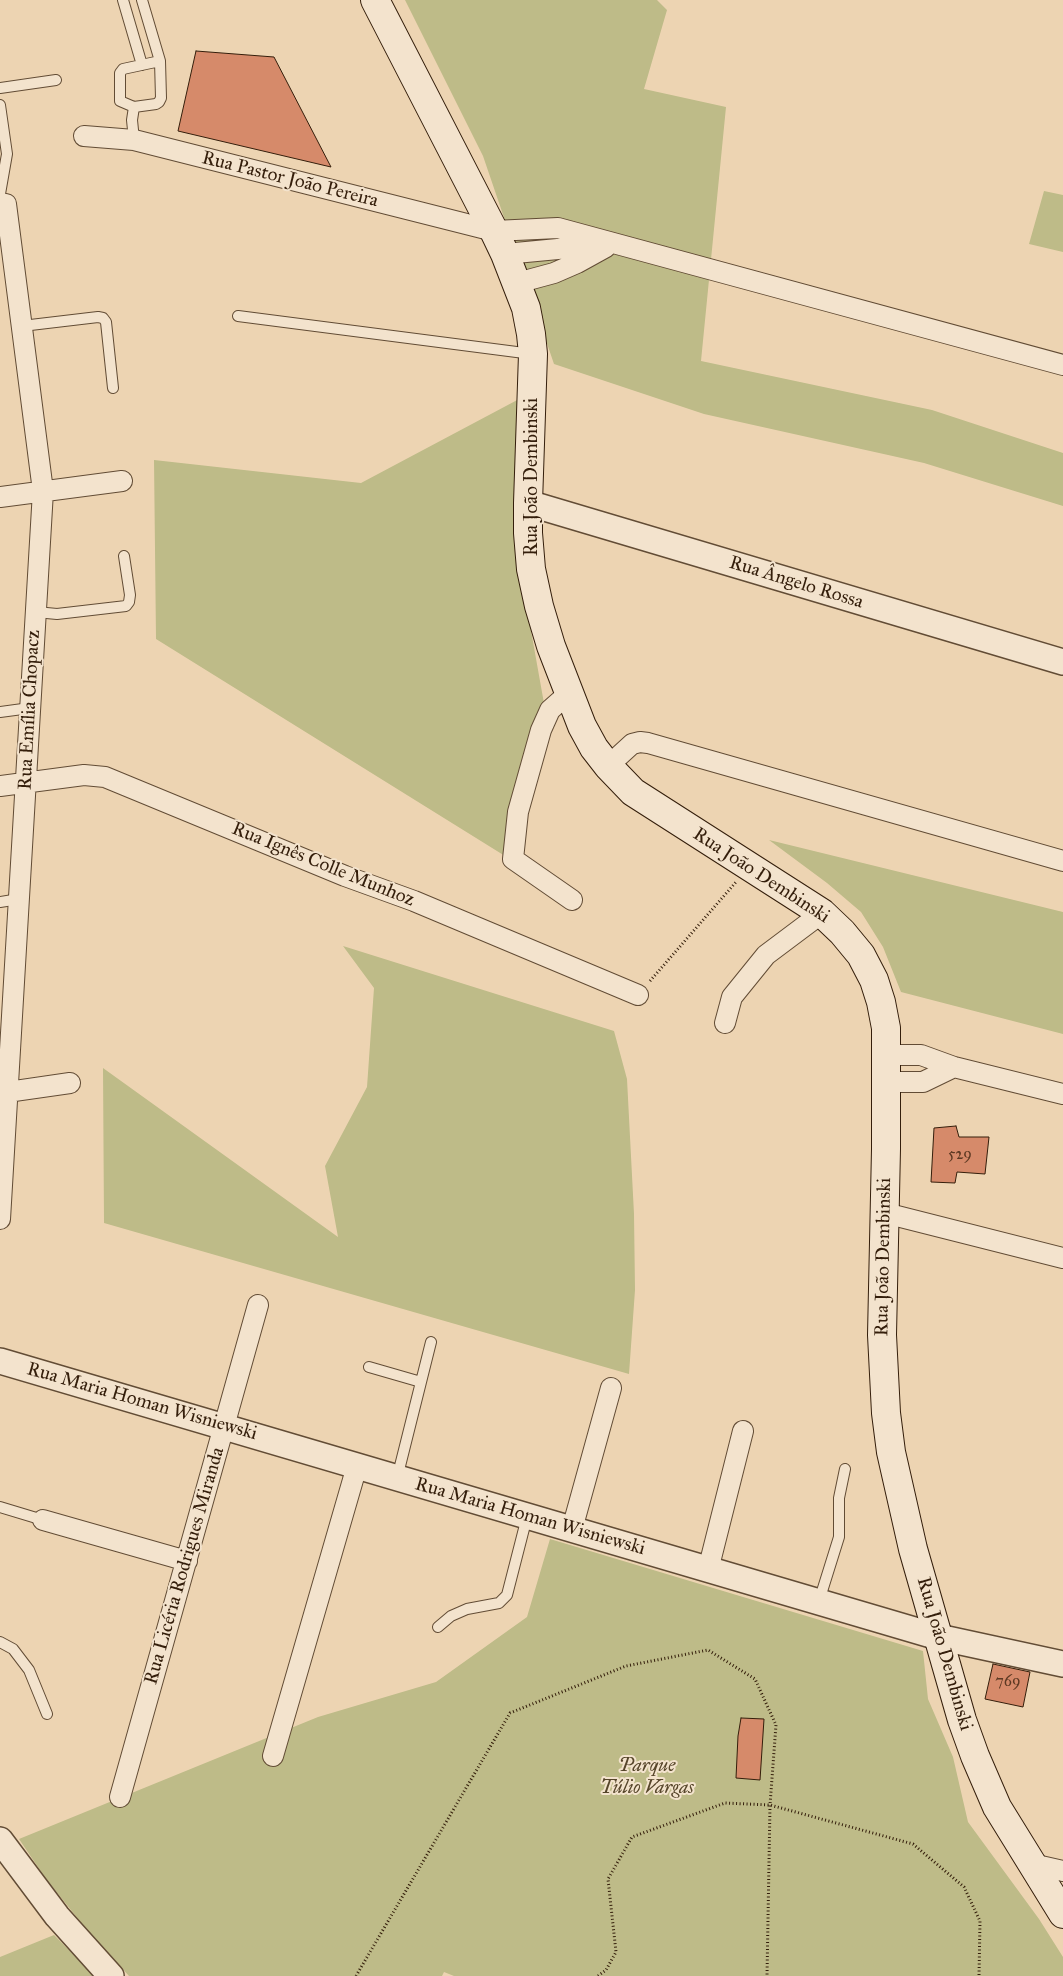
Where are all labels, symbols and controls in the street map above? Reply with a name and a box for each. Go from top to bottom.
street label: Rua Pastor João Pereira [199,147,381,213]
street label: Rua João Dembinski [521,398,543,556]
street label: Rua Ângelo Rossa [726,552,866,614]
street label: Rua Emília Chopacz [14,629,46,791]
street label: Rua Ignês Colle Munhoz [228,818,418,912]
street label: Rua João Dembinski [688,823,834,929]
house number: 529 [948,1145,972,1165]
street label: Rua João Dembinski [871,1177,897,1337]
street label: Rua Maria Homan Wisniewski [24,1358,260,1446]
street label: Rua Licéria Rodrigues Miranda [140,1445,230,1687]
street label: Rua Maria Homan Wisniewski [412,1473,648,1561]
street label: Rua João Dembinski [911,1575,977,1733]
house number: 769 [995,1672,1021,1692]
park label: Parque Túlio Vargas [600,1755,694,1799]

